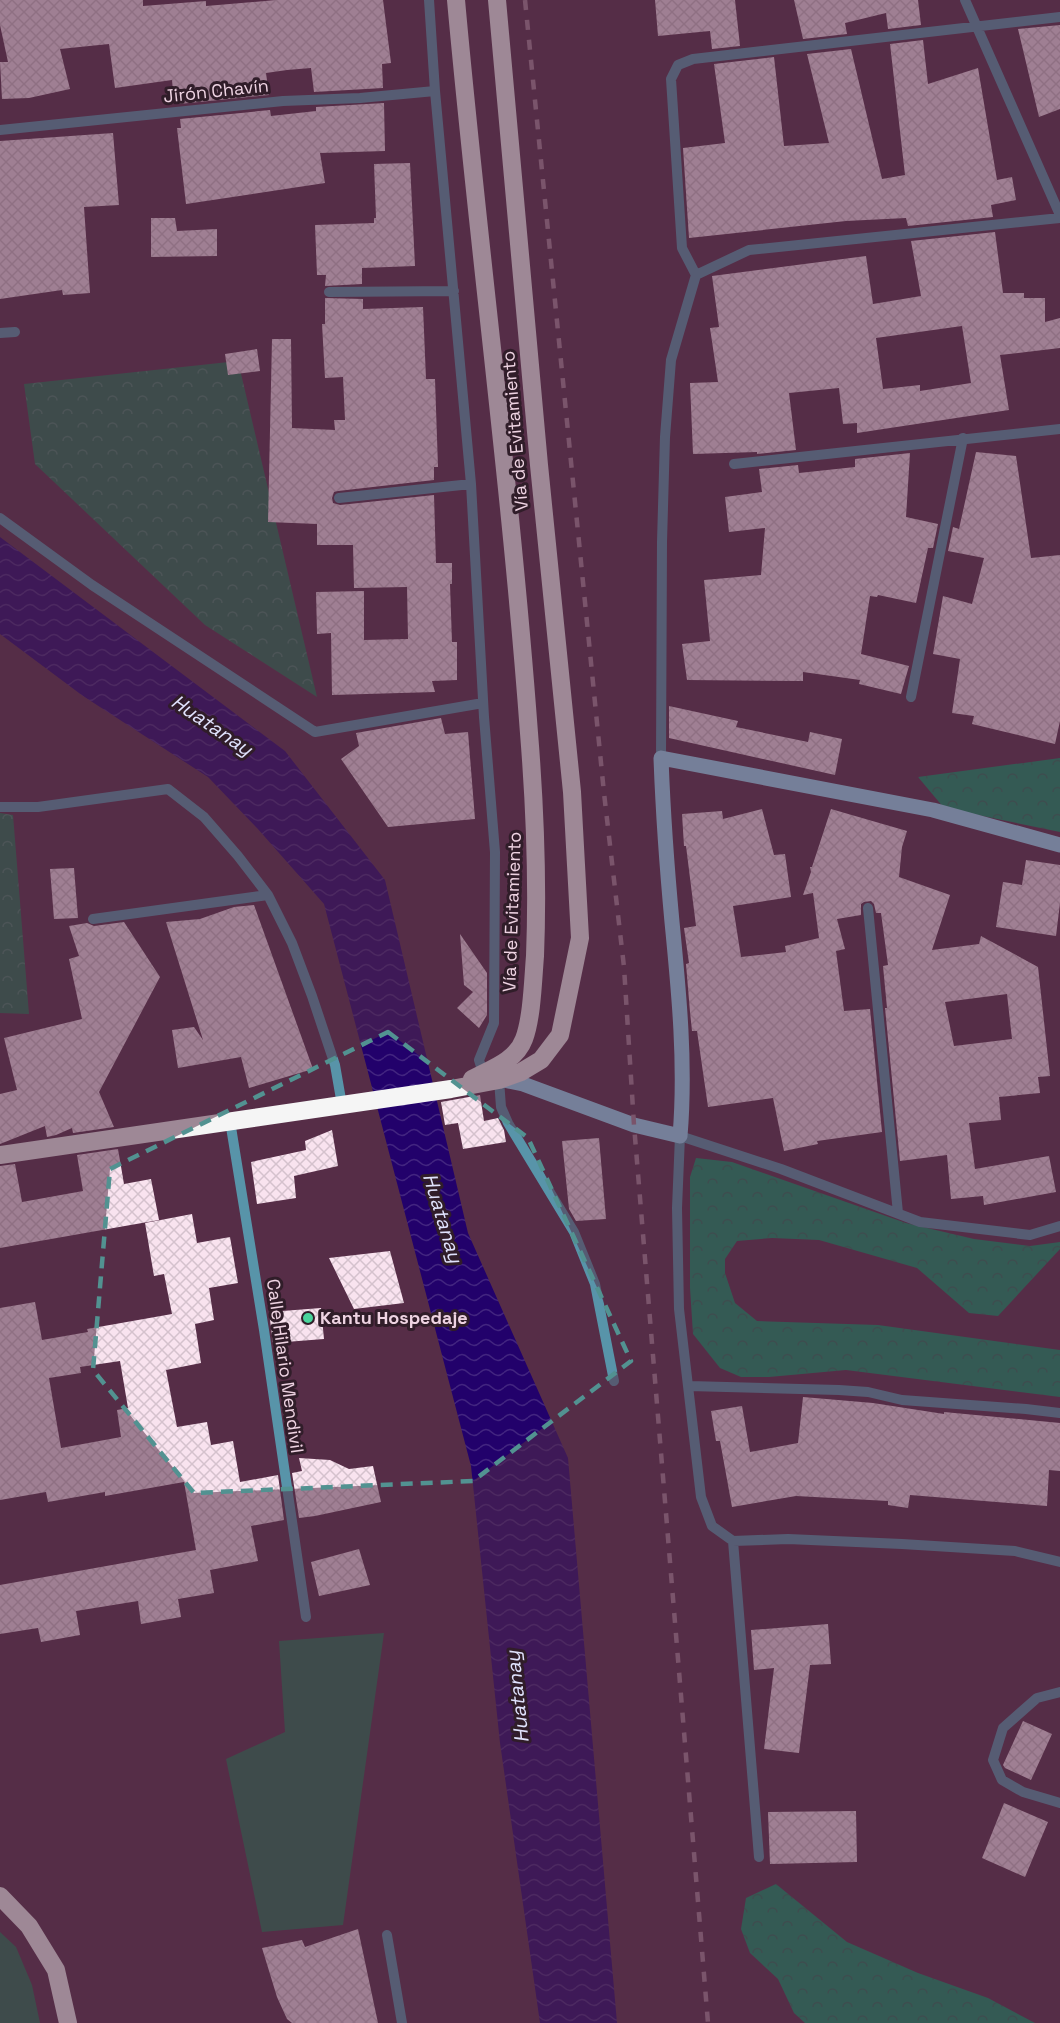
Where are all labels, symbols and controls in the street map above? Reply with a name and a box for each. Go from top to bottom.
street label: Jirón Chavín [162,74,270,107]
street label: Vía de Evitamiento [496,350,533,512]
water label: Huatanay [166,688,259,763]
street label: Vía de Evitamiento [497,831,526,993]
water label: Huatanay [417,1170,469,1268]
street label: Calle Hilario Mendivil [262,1277,309,1455]
place label: Kantu Hospedaje [320,1306,468,1329]
marker: Kantu Hospedaje [301,1311,315,1325]
water label: Huatanay [499,1648,535,1744]

